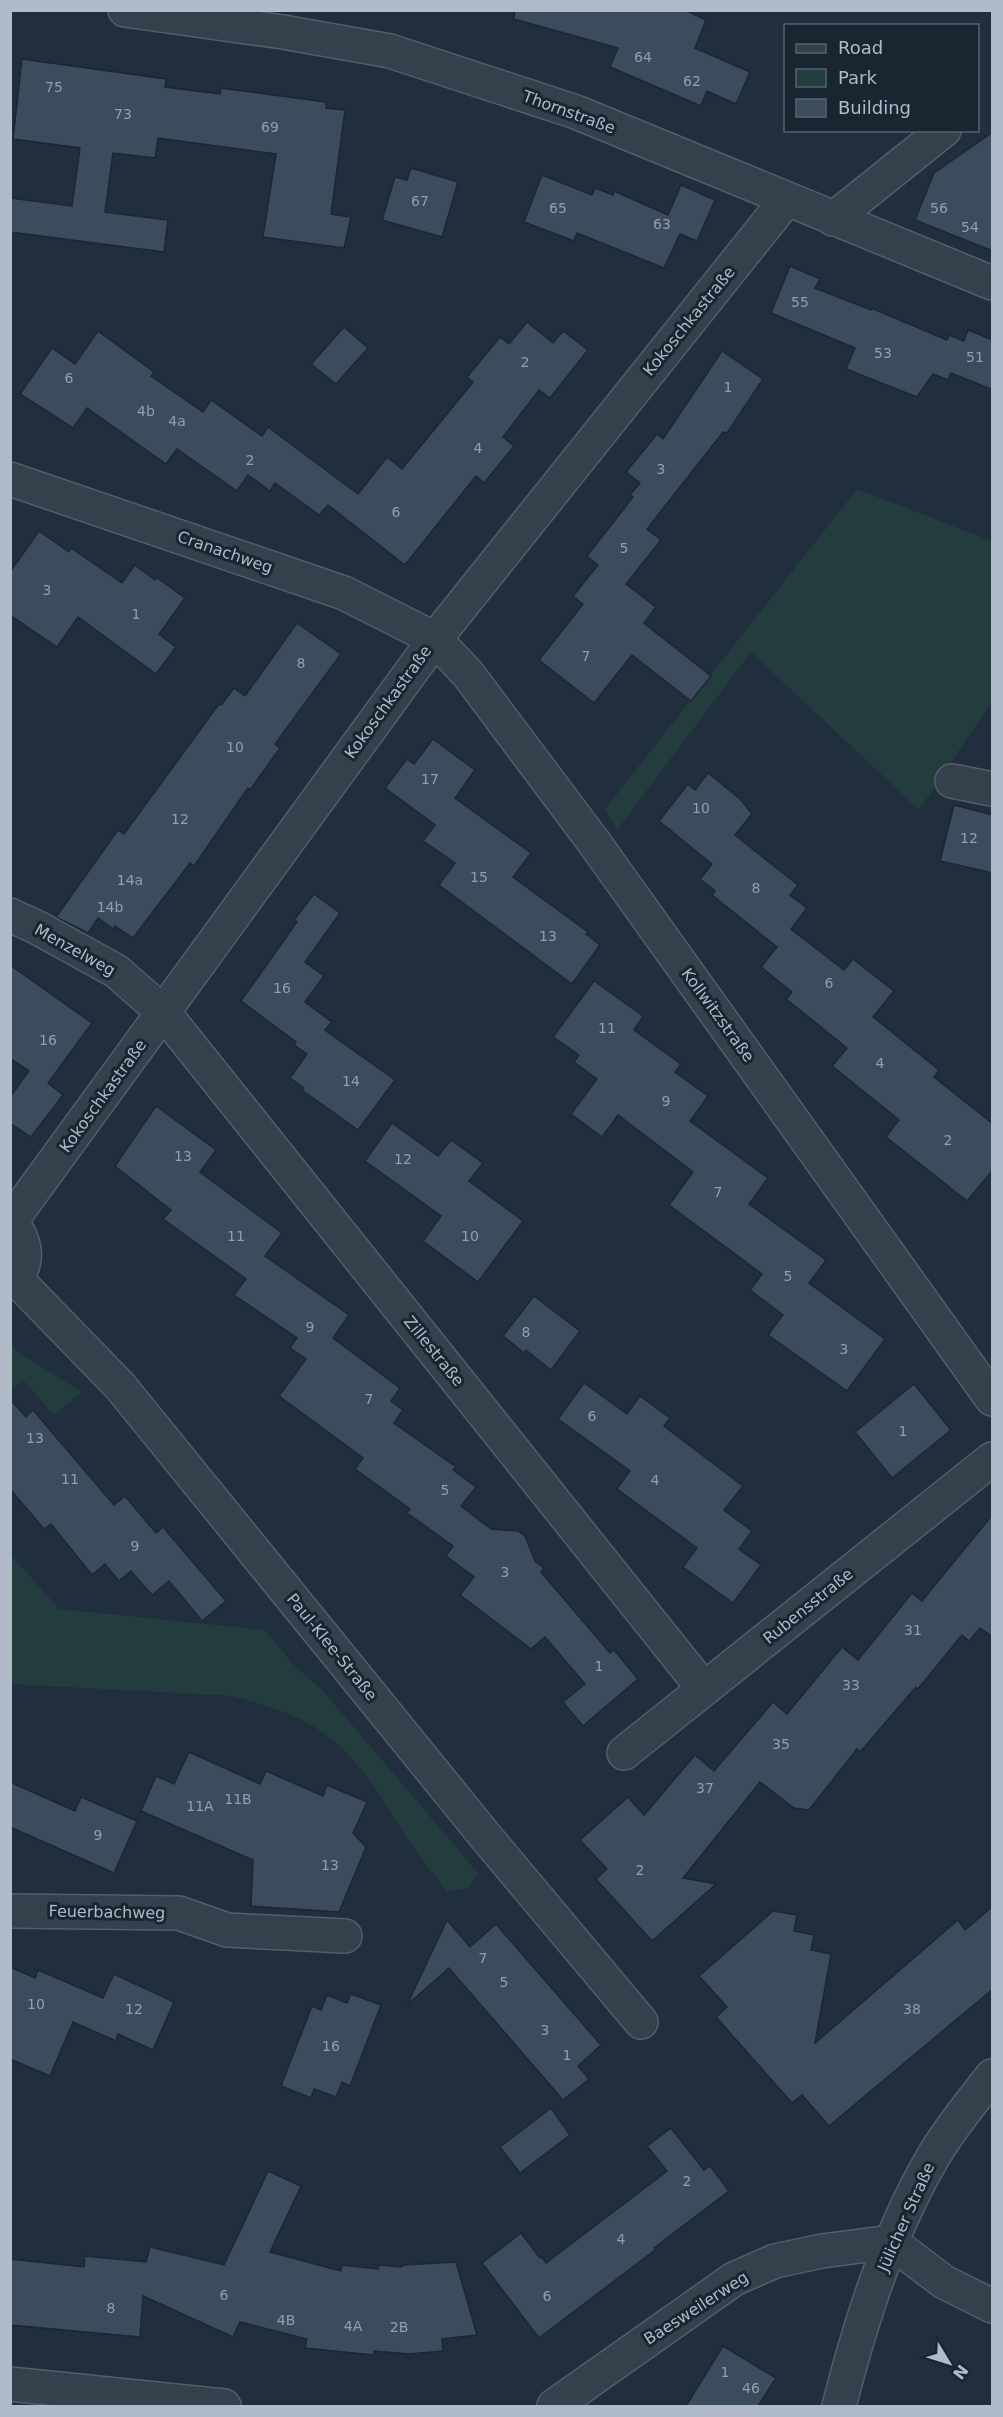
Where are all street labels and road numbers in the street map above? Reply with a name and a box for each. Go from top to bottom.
street label: Thornstraße [519,86,618,138]
street label: Kokoschkastraße [639,263,739,379]
street label: Cranachweg [175,527,275,577]
street label: Kokoschkastraße [341,642,435,762]
street label: Menzelweg [31,920,119,980]
street label: Kollwitzstraße [678,964,758,1066]
street label: Kokoschkastraße [56,1036,150,1156]
street label: Zillestraße [400,1312,468,1390]
street label: Rubensstraße [759,1564,857,1648]
street label: Paul-Klee-Straße [283,1590,381,1704]
street label: Feuerbachweg [48,1901,166,1923]
street label: Jülicher Straße [873,2160,938,2275]
street label: Baesweilerweg [640,2267,752,2349]

